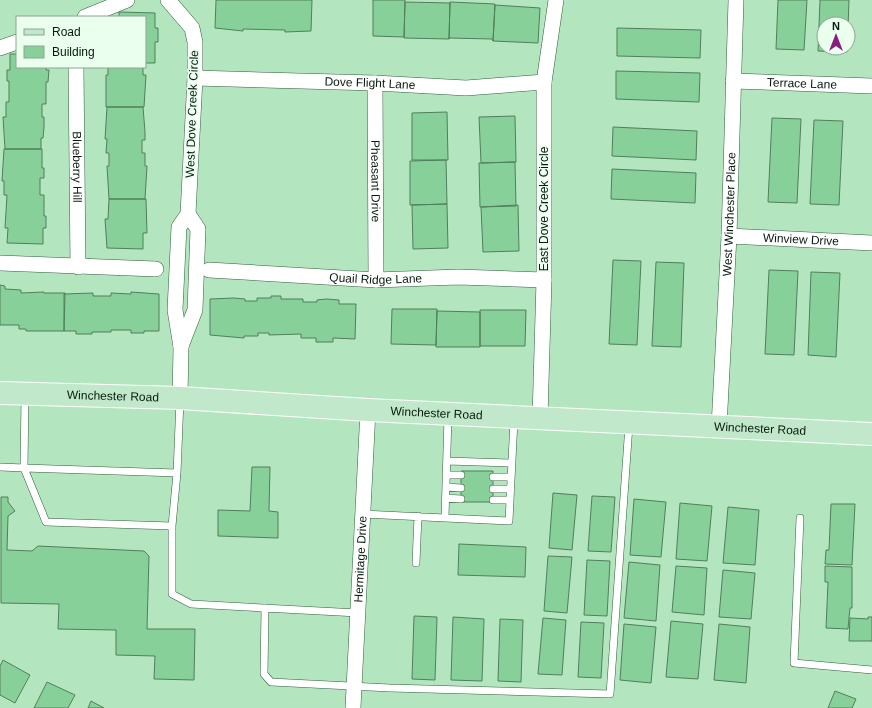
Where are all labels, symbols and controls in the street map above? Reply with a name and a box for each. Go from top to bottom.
legend [16,16,146,68]
north arrow [816,16,856,56]
text: N [832,20,840,32]
text: Road [52,25,81,39]
text: Building [52,45,95,59]
street label: West Dove Creek Circle [183,50,201,178]
street label: Dove Flight Lane [324,75,416,92]
street label: Terrace Lane [767,75,838,92]
street label: Blueberry Hill [70,131,84,203]
street label: Pheasant Drive [368,140,383,222]
street label: East Dove Creek Circle [537,146,551,271]
street label: West Winchester Place [720,152,738,277]
street label: Winview Drive [763,231,840,248]
street label: Quail Ridge Lane [329,270,423,287]
street label: Winchester Road [67,388,159,404]
street label: Winchester Road [390,404,483,422]
street label: Winchester Road [714,419,806,438]
street label: Hermitage Drive [351,515,370,603]

